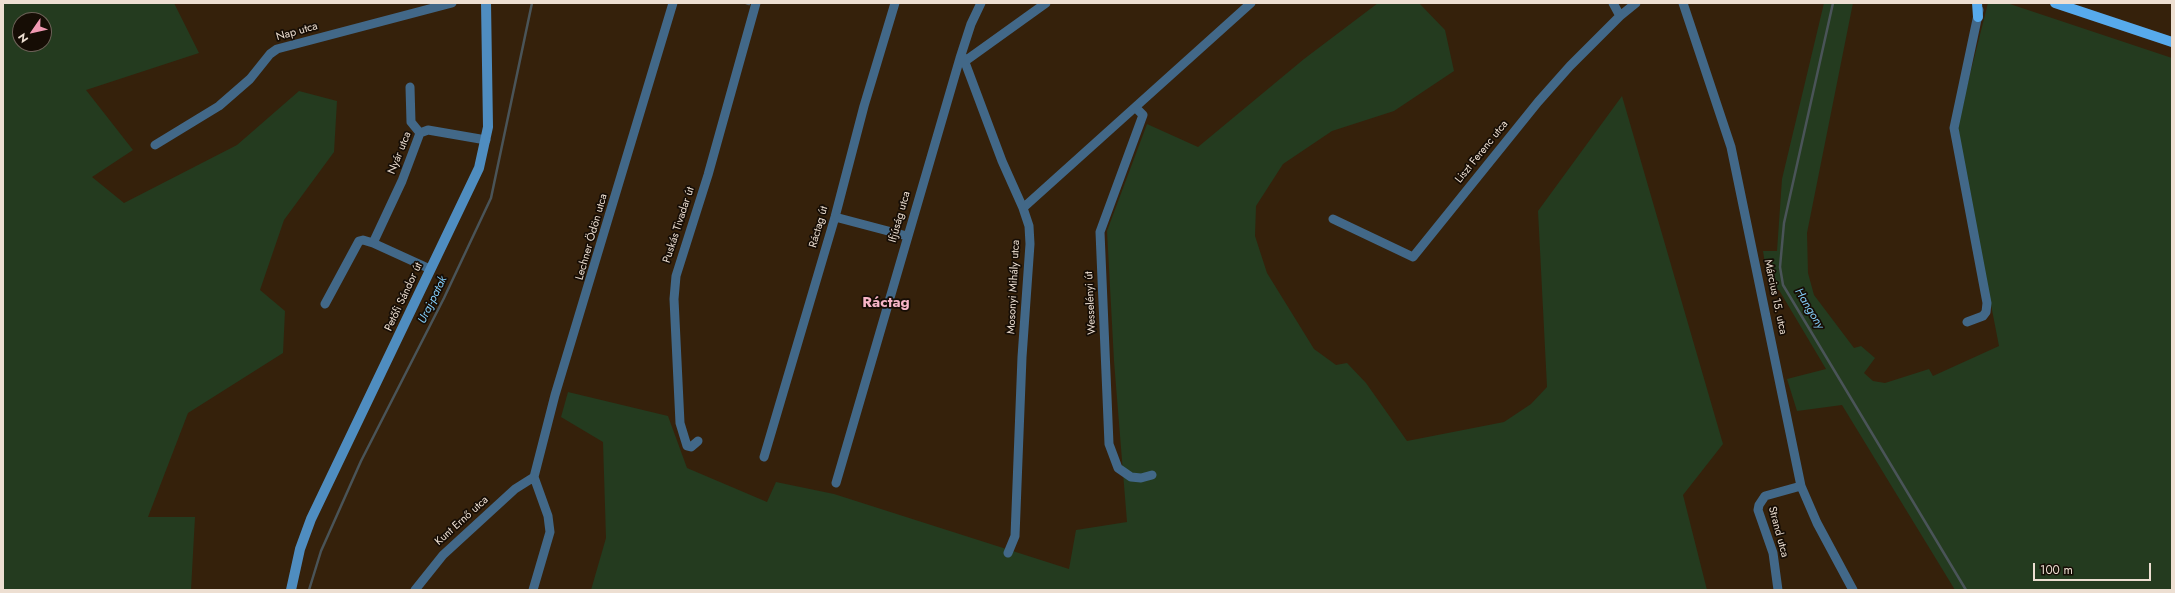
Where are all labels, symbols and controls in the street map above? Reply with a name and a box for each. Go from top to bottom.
north arrow [12,12,52,52]
street label: Nap utca [275,20,319,44]
text: N [14,30,32,46]
street label: Liszt Ferenc utca [1453,118,1511,186]
street label: Nyár utca [386,130,414,176]
street label: Puskás Tivadar út [661,185,697,265]
street label: Ifjúság utca [886,190,914,244]
street label: Lechner Ödön utca [573,192,611,282]
street label: Ráctag út [807,205,831,249]
street label: Mosonyi Mihály utca [1005,239,1023,335]
street label: Március 15. utca [1761,258,1789,336]
street label: Petőfi Sándor út [382,261,426,333]
street label: Wesselényi út [1083,271,1099,335]
water label: Uraj-patak [415,274,451,326]
water label: Hangony [1791,286,1827,332]
district label: Ráctag [862,294,910,312]
street label: Kunt Ernő utca [433,494,491,548]
street label: Strand utca [1765,505,1791,559]
scale bar [2035,555,2153,581]
text: 100 m [2040,561,2073,579]

